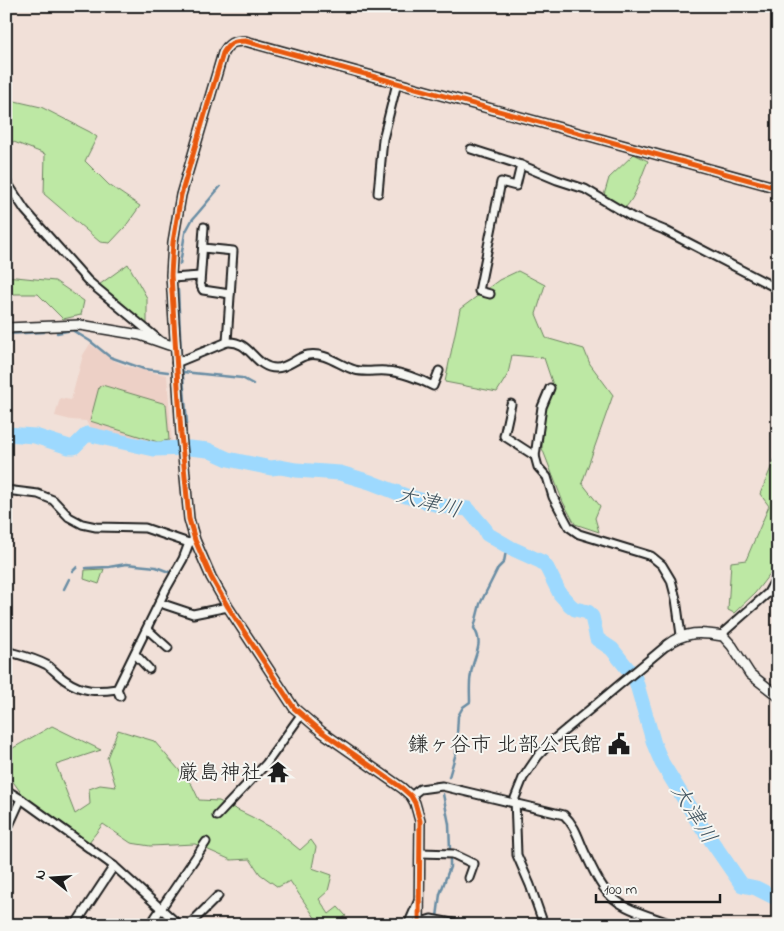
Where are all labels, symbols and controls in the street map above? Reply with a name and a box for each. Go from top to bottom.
water label: 大津川 [392,480,464,528]
place label: 鎌ヶ谷市 北部公民館 [408,731,602,761]
public building icon: 鎌ヶ谷市 北部公民館 [606,731,632,757]
place label: 厳島神社 [178,759,262,789]
temple icon: 厳島神社 [265,759,291,785]
water label: 大津川 [661,778,724,851]
north arrow [28,854,78,904]
text: N [30,867,52,882]
scale bar [596,871,720,903]
text: 100 m [604,879,637,901]

